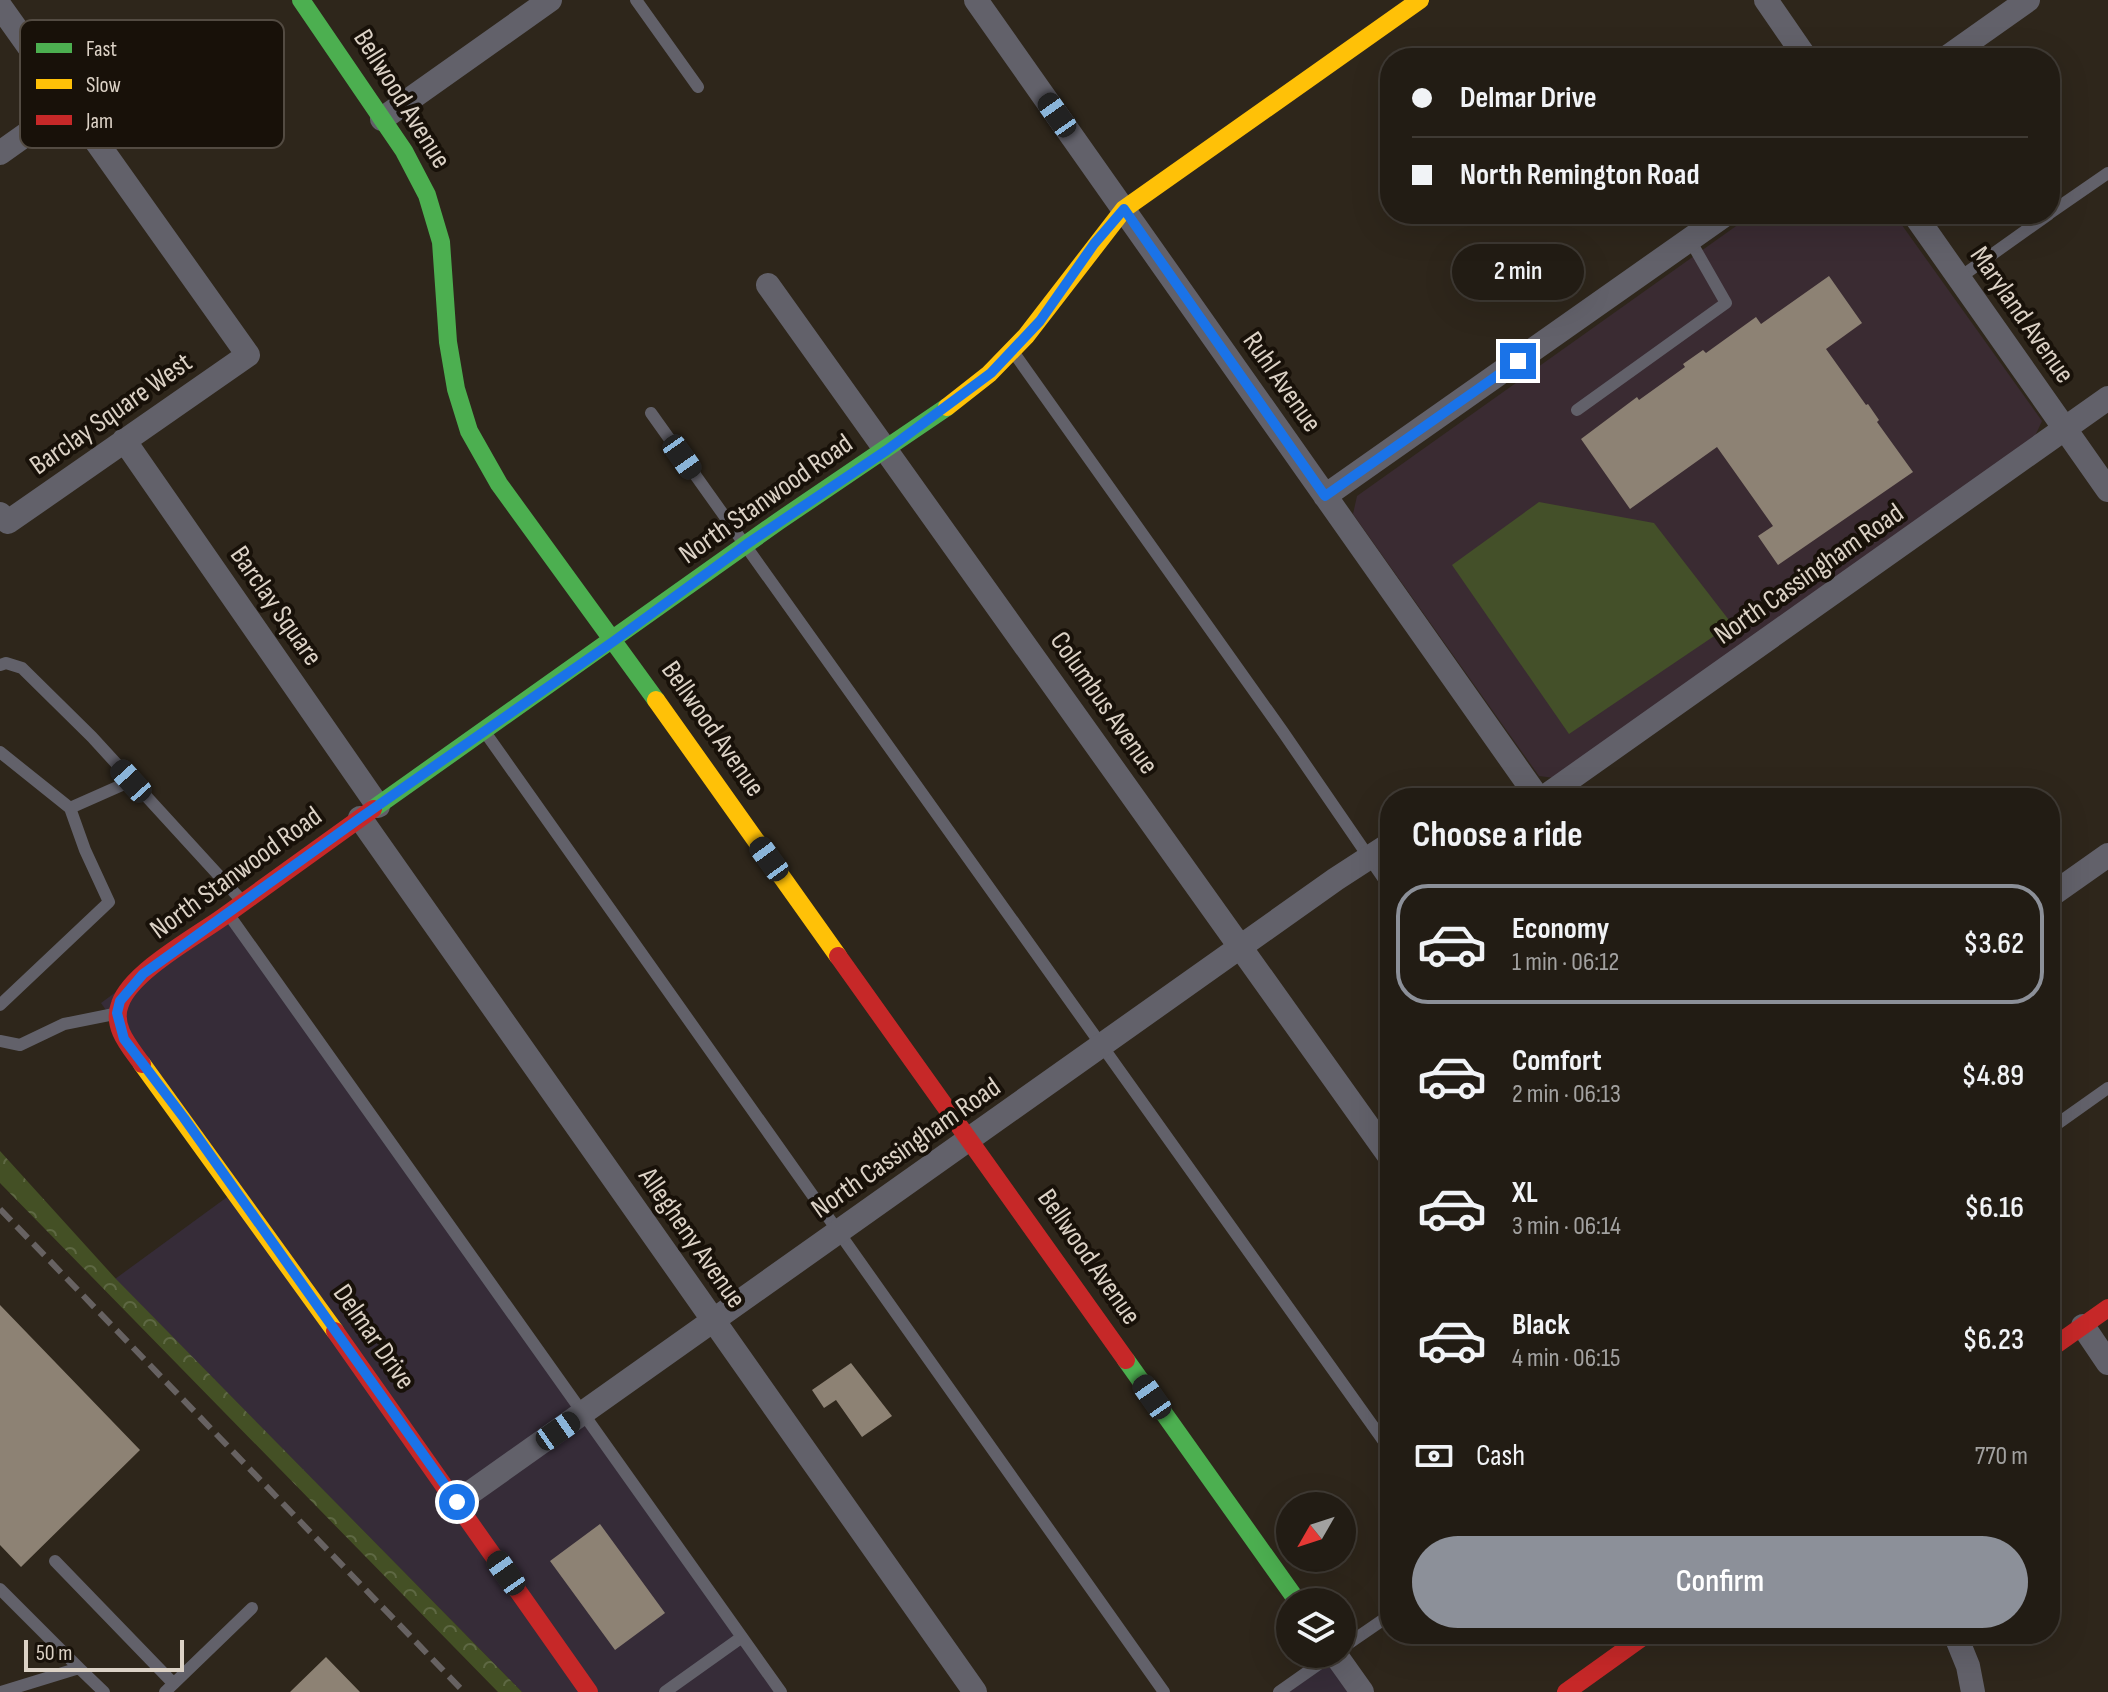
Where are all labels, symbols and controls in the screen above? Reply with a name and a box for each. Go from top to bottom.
legend [20,20,284,148]
street label: Bellwood Avenue [346,23,458,175]
text: Fast [86,36,117,63]
text: Slow [86,72,121,99]
text: Delmar Drive [1460,80,1597,116]
car [1033,88,1081,142]
text: Jam [85,108,113,135]
text: North Remington Road [1460,157,1699,193]
street label: Maryland Avenue [1963,240,2081,390]
callout: 2 min [1452,245,1584,301]
text: 2 min [1494,256,1542,287]
street label: Ruhl Avenue [1236,326,1328,438]
route end [1500,343,1536,379]
street label: Barclay Square West [24,346,198,482]
street label: North Stanwood Road [673,427,859,571]
car [658,430,706,484]
street label: North Cassingham Road [1708,496,1910,652]
street label: Barclay Square [223,540,329,672]
street label: Columbus Avenue [1043,625,1165,781]
street label: Bellwood Avenue [654,655,772,803]
car [106,755,156,807]
street label: North Stanwood Road [144,800,328,946]
text: Choose a ride [1412,814,1583,857]
car [745,833,793,885]
icon: car [1416,908,1488,980]
text: Economy [1512,911,1609,947]
text: $3.62 [1963,926,2024,962]
text: 1 min · 06:12 [1512,947,1619,978]
icon: car [1416,1040,1488,1112]
text: Comfort [1512,1043,1602,1079]
text: $4.89 [1962,1058,2024,1094]
street label: North Cassingham Road [805,1070,1007,1226]
text: 2 min · 06:13 [1512,1079,1621,1110]
street label: Allegheny Avenue [631,1161,753,1315]
icon: car [1416,1172,1488,1244]
text: XL [1512,1175,1538,1211]
street label: Bellwood Avenue [1030,1183,1148,1331]
text: $6.16 [1964,1190,2024,1226]
text: 3 min · 06:14 [1512,1211,1621,1242]
street label: Delmar Drive [326,1278,422,1396]
icon: car [1416,1304,1488,1376]
text: Black [1512,1307,1570,1343]
text: $6.23 [1963,1322,2024,1358]
text: 4 min · 06:15 [1512,1343,1621,1374]
car [1128,1370,1176,1424]
car [531,1407,585,1455]
icon: cash [1412,1434,1456,1478]
text: Cash [1476,1438,1525,1474]
text: 770 m [1975,1441,2028,1472]
route start [439,1484,475,1520]
north arrow [1276,1492,1356,1572]
map controls [1276,1492,1356,1668]
button: Confirm [1412,1536,2028,1628]
car [482,1546,530,1600]
button: layers [1276,1588,1356,1668]
scale bar [24,1636,184,1672]
text: 50 m [36,1640,72,1667]

